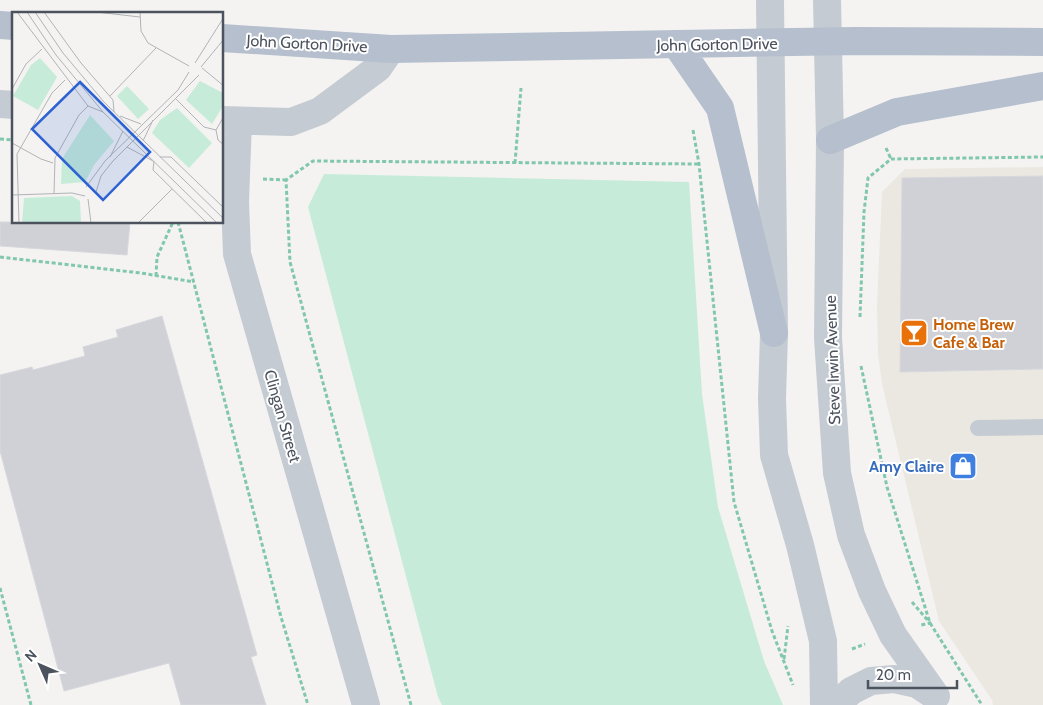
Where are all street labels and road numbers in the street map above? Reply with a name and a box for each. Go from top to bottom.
street label: John Gorton Drive [245,31,368,56]
street label: John Gorton Drive [655,34,778,55]
street label: Steve Irwin Avenue [821,295,844,425]
street label: Clingan Street [260,368,305,465]

